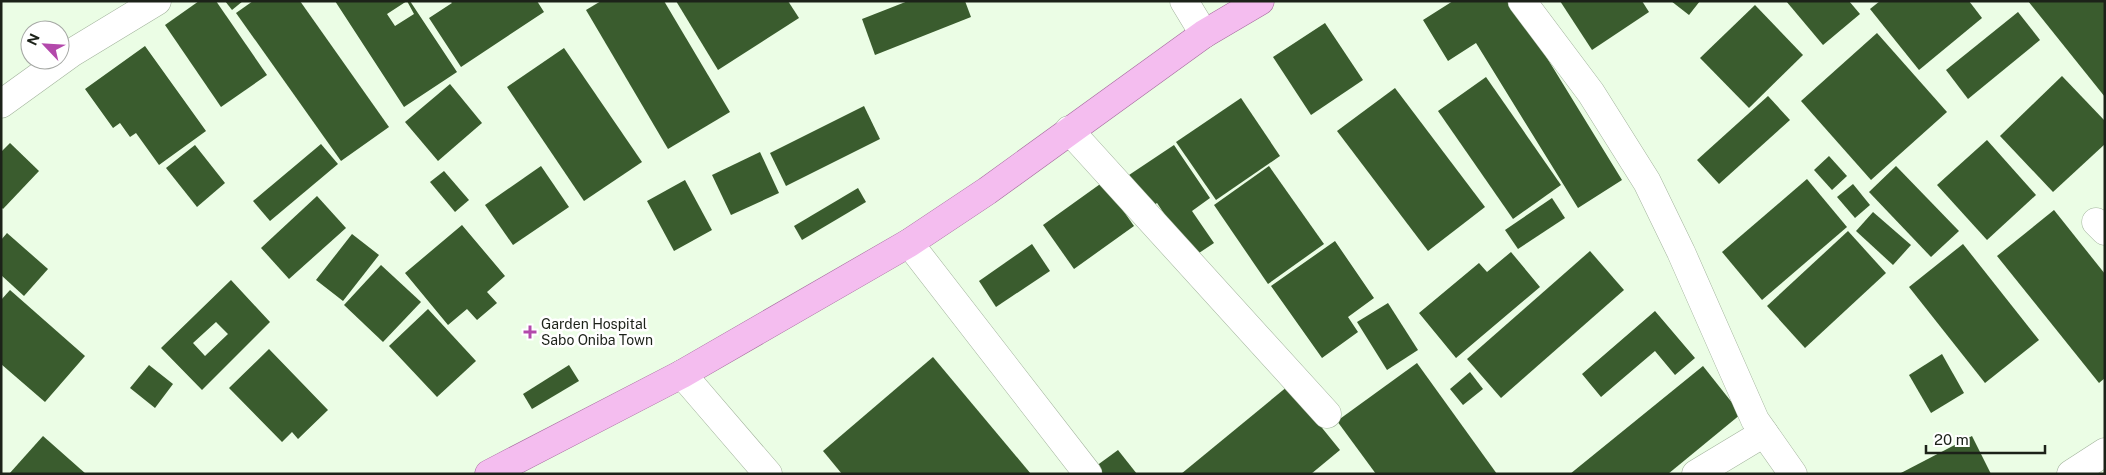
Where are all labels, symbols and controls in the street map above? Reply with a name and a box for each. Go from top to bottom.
north arrow [20,20,70,70]
text: N [24,31,43,48]
place label: Garden Hospital Sabo Oniba Town [541,316,653,348]
marker: Garden Hospital Sabo Oniba Town [523,325,537,339]
scale bar [1926,422,2045,454]
text: 20 m [1934,431,1969,448]

